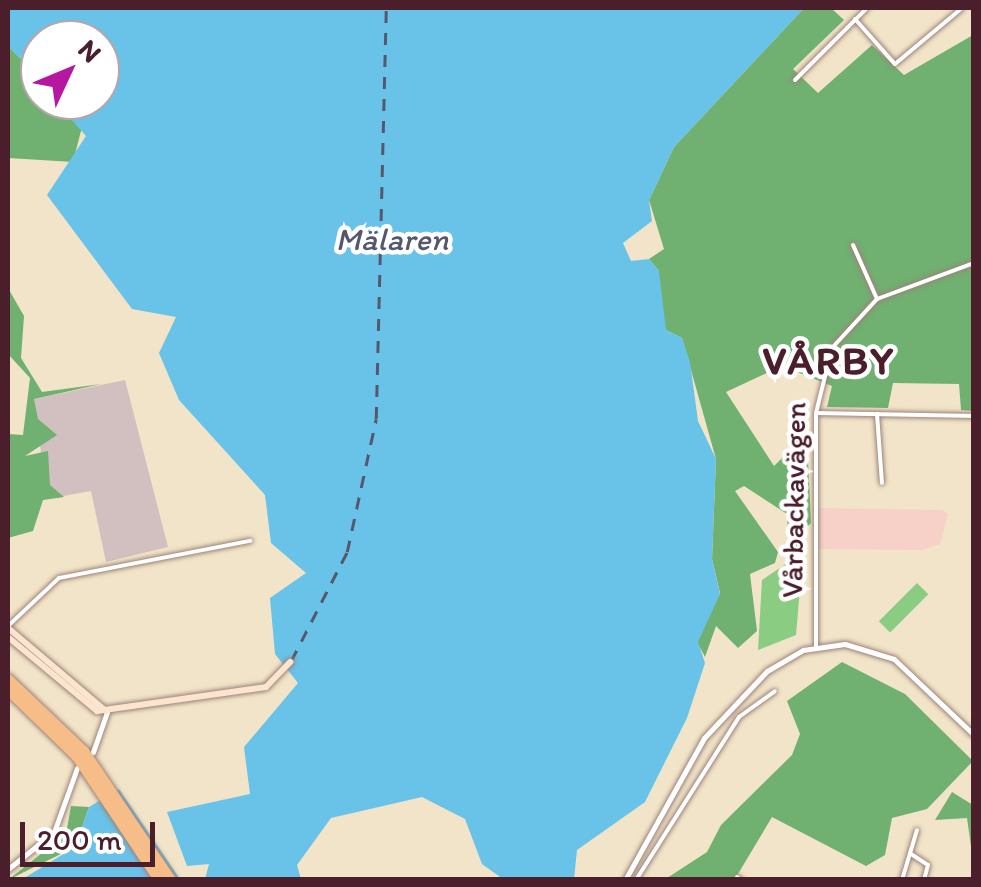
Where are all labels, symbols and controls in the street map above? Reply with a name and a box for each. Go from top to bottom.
north arrow [20,20,120,120]
text: N [71,32,109,69]
water label: Mälaren [336,220,448,258]
district label: VÅRBY [762,336,896,384]
street label: Vårbackavägen [774,402,814,598]
scale bar [25,802,160,864]
text: 200 m [37,821,122,858]

